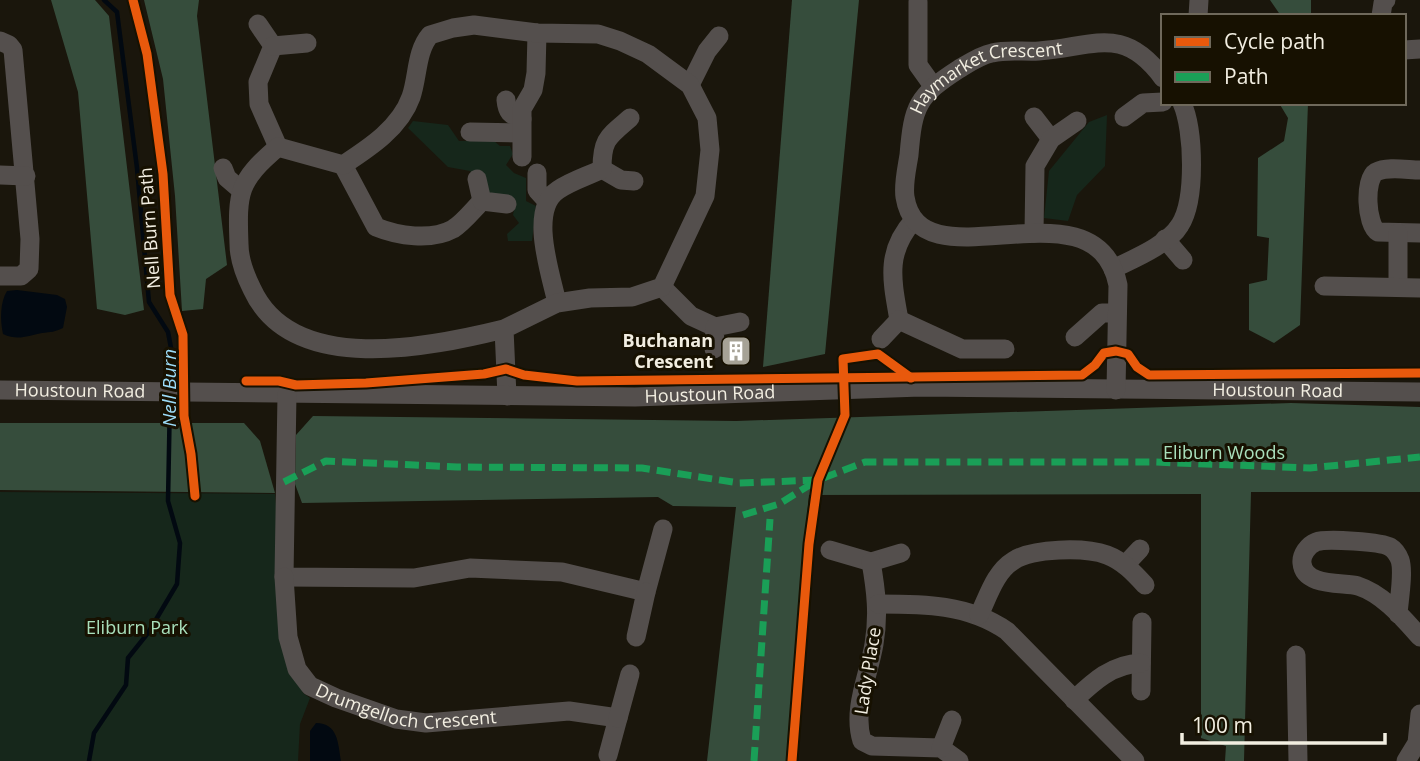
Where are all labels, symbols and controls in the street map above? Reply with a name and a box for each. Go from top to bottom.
legend [1161,14,1406,105]
text: Cycle path [1224,27,1325,55]
street label: Haymarket Crescent [904,35,1064,118]
text: Path [1224,62,1269,90]
street label: Nell Burn Path [133,167,165,289]
place label: Buchanan Crescent [623,328,713,373]
building icon: Buchanan Crescent [719,334,753,368]
water label: Nell Burn [156,349,182,427]
street label: Houstoun Road [15,377,146,403]
street label: Houstoun Road [1212,377,1343,402]
street label: Houstoun Road [644,379,776,408]
park label: Eliburn Woods [1163,440,1285,464]
park label: Eliburn Park [86,615,188,639]
street label: Lady Place [848,625,886,716]
street label: Drumgelloch Crescent [312,677,497,734]
scale bar [1182,702,1385,746]
text: 100 m [1192,711,1253,739]

